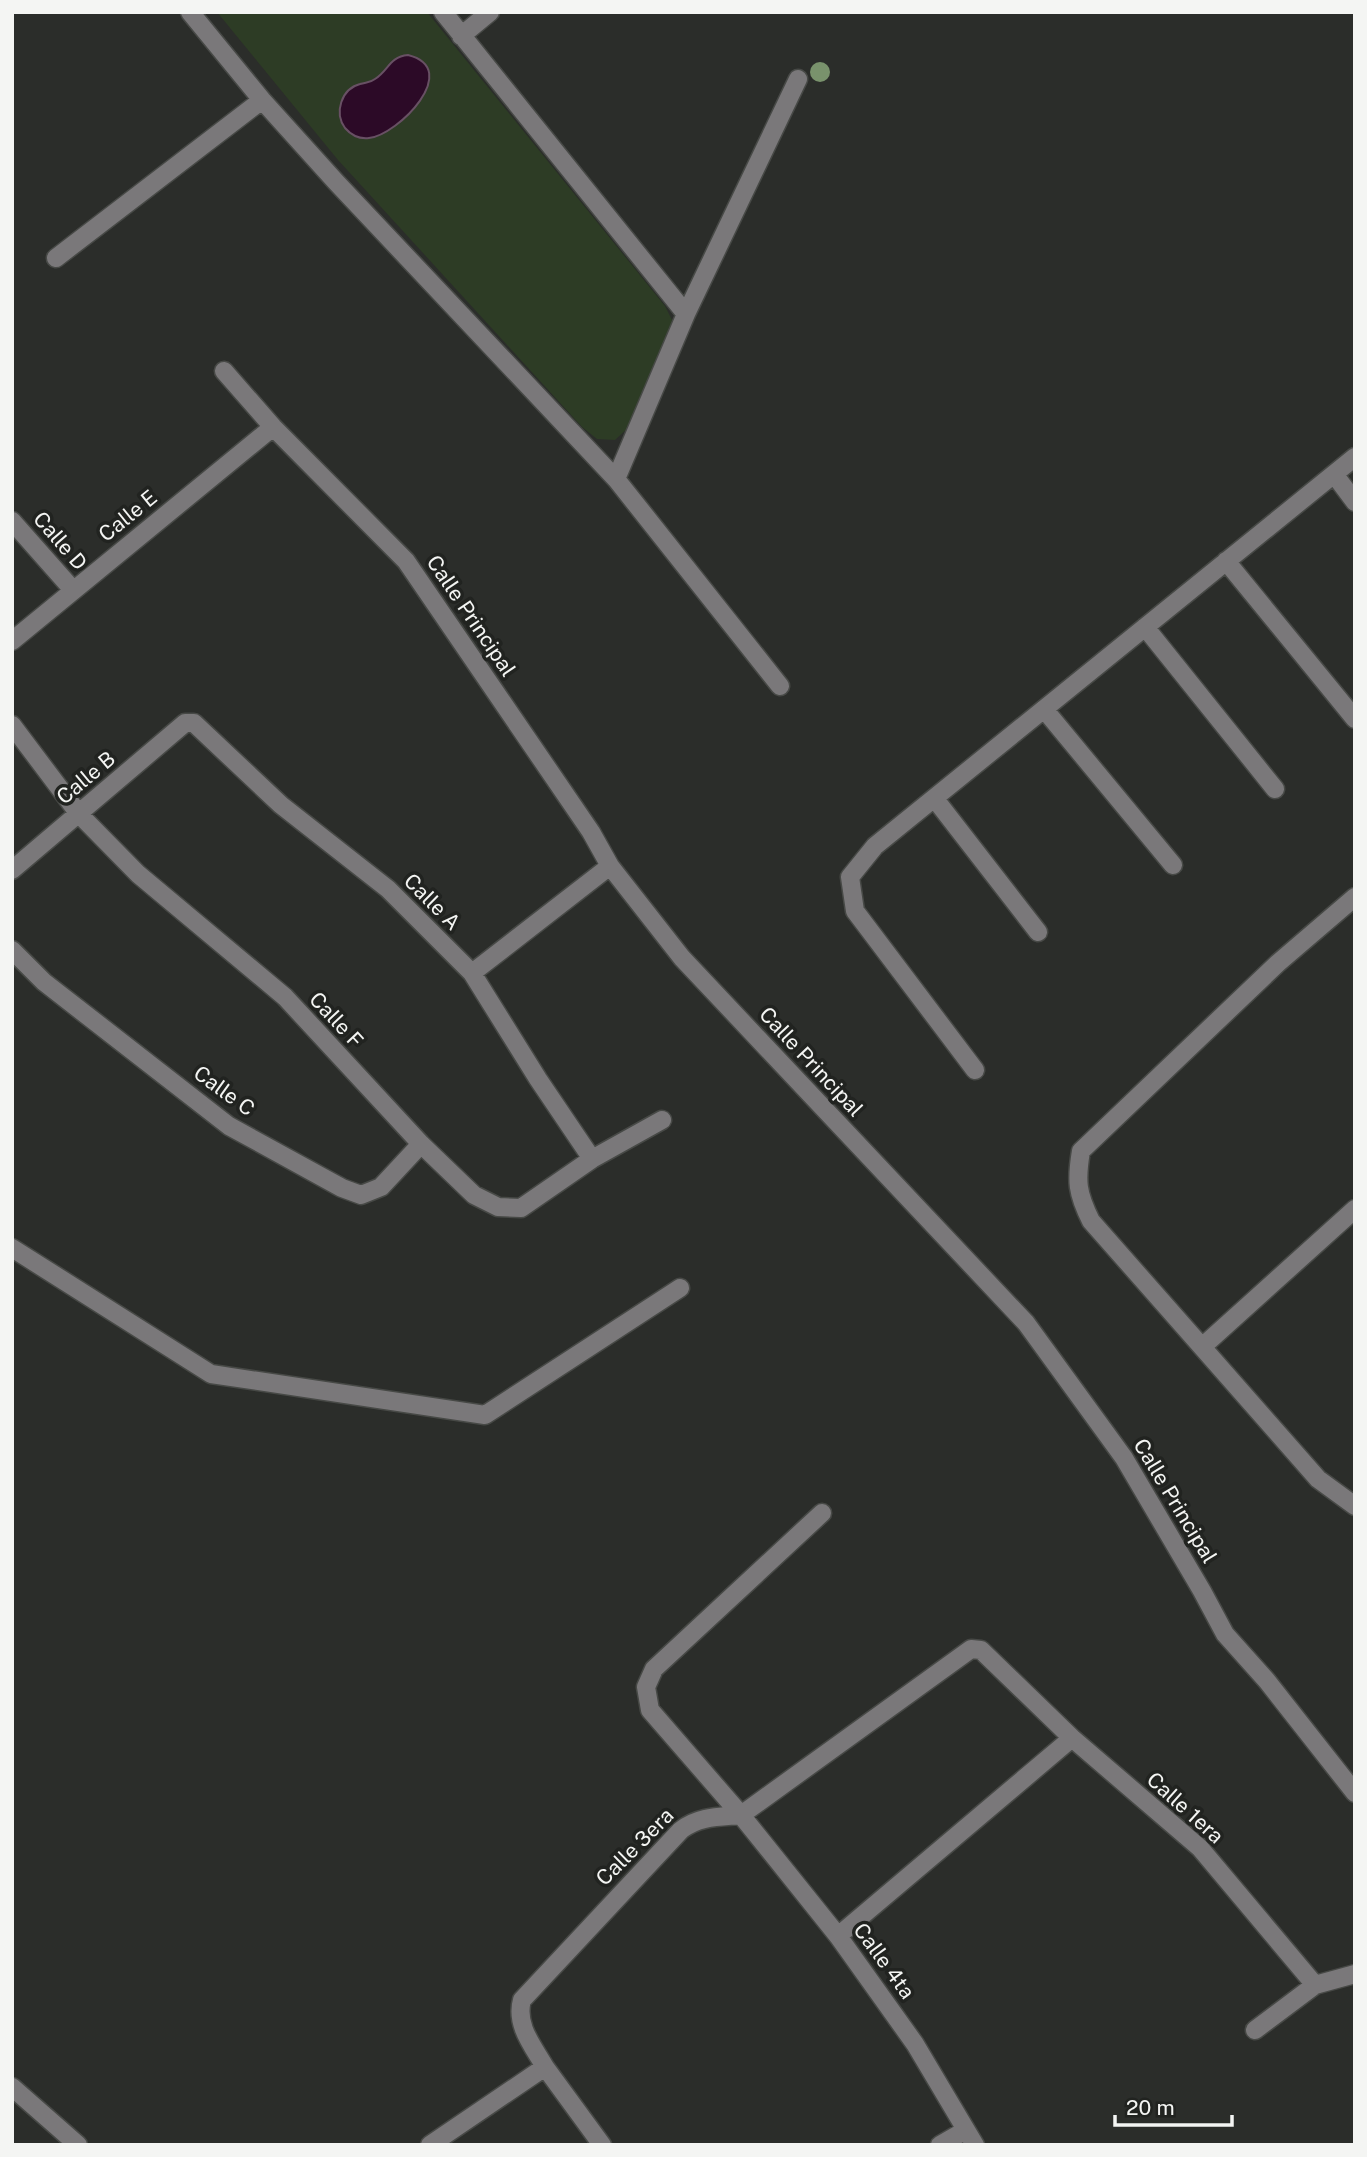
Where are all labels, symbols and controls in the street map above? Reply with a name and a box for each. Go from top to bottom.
street label: Calle E [94,485,162,547]
street label: Calle D [28,506,93,575]
street label: Calle Principal [422,550,521,681]
street label: Calle B [51,746,120,809]
street label: Calle A [399,868,466,935]
street label: Calle F [304,987,368,1053]
street label: Calle Principal [754,1002,868,1122]
street label: Calle C [189,1060,260,1121]
street label: Calle Principal [1128,1434,1222,1567]
street label: Calle 1era [1142,1767,1229,1849]
street label: Calle 3era [591,1803,679,1891]
street label: Calle 4ta [849,1918,920,2003]
scale bar [1115,2084,1232,2128]
text: 20 m [1126,2095,1175,2120]

